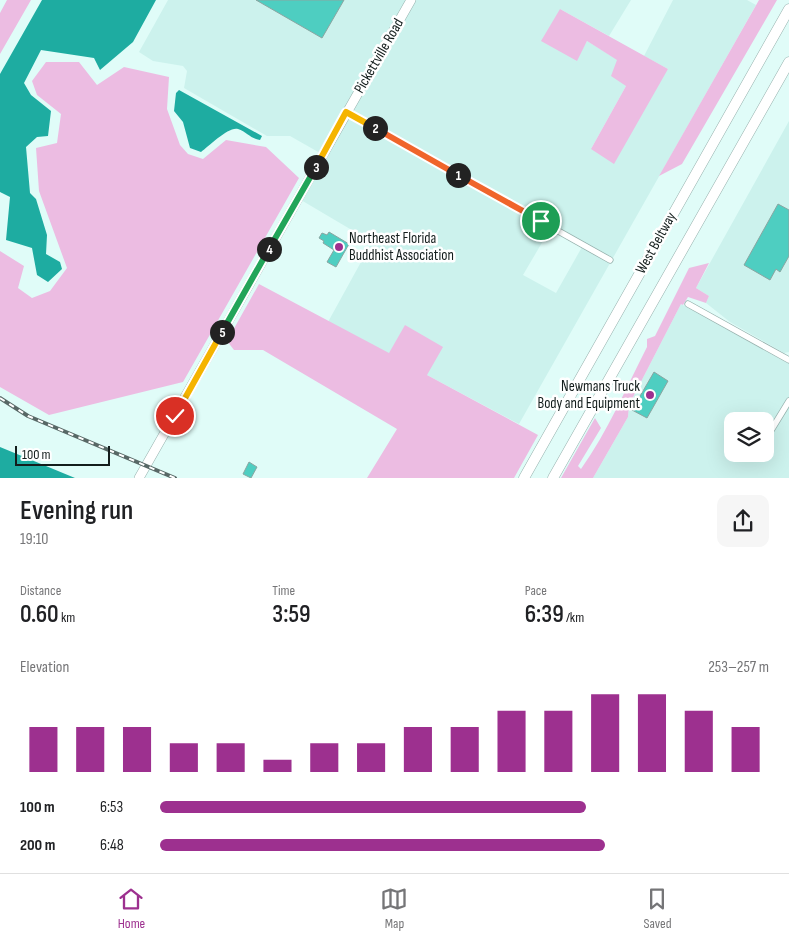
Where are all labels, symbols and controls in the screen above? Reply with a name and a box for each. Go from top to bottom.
street label: Pickettville Road [350,15,408,97]
pin: 2 [362,116,388,140]
text: 2 [372,120,379,137]
pin: 3 [304,154,328,180]
text: 3 [313,159,320,176]
pin: 1 [446,162,470,188]
text: 1 [456,167,461,184]
pin [520,200,562,242]
icon: arrive [527,207,555,235]
street label: West Beltway [631,209,681,277]
place label: Northeast Florida Buddhist Association [349,229,454,265]
pin: 4 [256,236,282,262]
text: 4 [266,241,273,258]
marker: Northeast Florida Buddhist Association [333,241,345,253]
pin: 5 [210,320,234,344]
text: 5 [219,324,226,341]
place label: Newmans Truck Body and Equipment [537,377,640,413]
marker: Newmans Truck Body and Equipment [644,389,656,401]
pin [154,395,196,437]
icon: check [161,402,189,430]
map controls [724,412,774,462]
button: layers [724,412,774,462]
scale bar [15,443,110,466]
text: 100 m [22,446,51,463]
text: Evening run [20,494,133,527]
button: share [717,495,769,547]
text: 19:10 [20,530,48,549]
text: Distance [20,582,61,599]
text: Time [272,582,295,599]
text: Pace [525,582,547,599]
text: 0.60 [20,599,59,630]
text: 3:59 [272,599,311,630]
text: 6:39 [525,599,564,630]
text: km [59,609,75,626]
text: /km [564,609,584,626]
text: Elevation [20,658,69,677]
text: 253–257 m [708,658,769,677]
text: 100 m [20,798,55,817]
text: 6:53 [100,798,123,817]
text: 200 m [20,836,55,855]
text: 6:48 [100,836,124,855]
tab: Home [117,885,145,932]
tab: Map [380,885,408,932]
tab: Saved [643,885,671,932]

